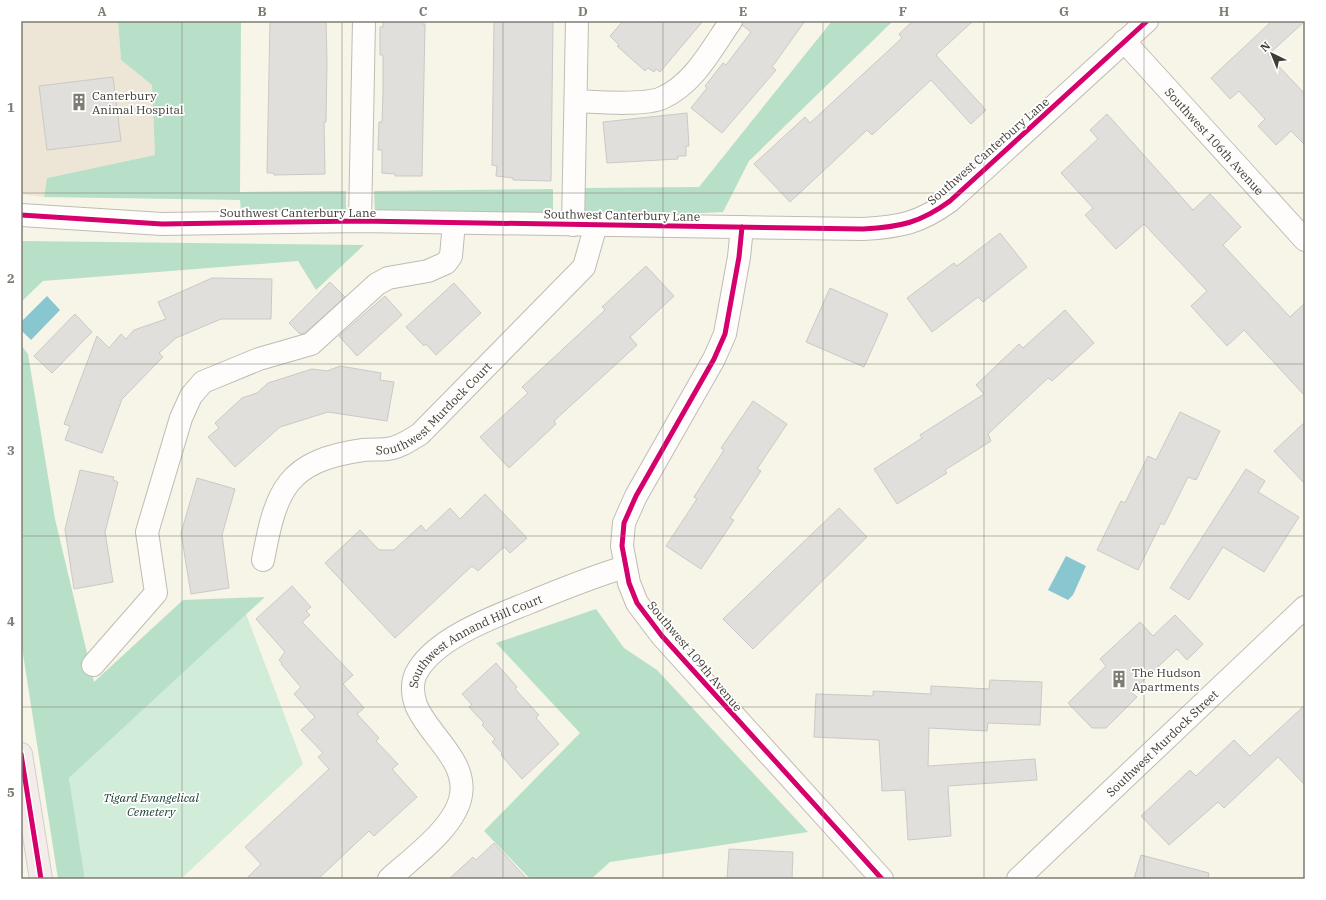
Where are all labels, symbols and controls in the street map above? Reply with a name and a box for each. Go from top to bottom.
text: A [97,3,107,20]
text: B [257,3,267,20]
text: C [419,3,428,20]
text: D [578,3,588,20]
text: E [739,3,747,20]
text: F [899,3,907,20]
text: G [1059,3,1069,20]
text: H [1219,3,1230,20]
north arrow [1252,34,1292,74]
text: N [1257,38,1273,55]
street label: Southwest 106th Avenue [1162,84,1267,198]
place label: Canterbury Animal Hospital [92,88,184,117]
building icon: Canterbury Animal Hospital [69,92,89,112]
street label: Southwest Canterbury Lane [924,94,1052,208]
text: 1 [7,99,15,116]
street label: Southwest Canterbury Lane [220,205,376,220]
street label: Southwest Canterbury Lane [544,206,700,224]
text: 2 [7,270,15,287]
street label: Southwest Murdock Court [376,358,494,457]
text: 3 [7,442,15,459]
street label: Southwest Annand Hill Court [405,591,544,689]
street label: Southwest 109th Avenue [644,598,746,714]
text: 4 [7,613,15,630]
place label: The Hudson Apartments [1132,665,1201,694]
building icon: The Hudson Apartments [1109,669,1129,689]
street label: Southwest Murdock Street [1103,686,1221,799]
text: 5 [7,784,15,801]
park label: Tigard Evangelical Cemetery [103,790,199,819]

